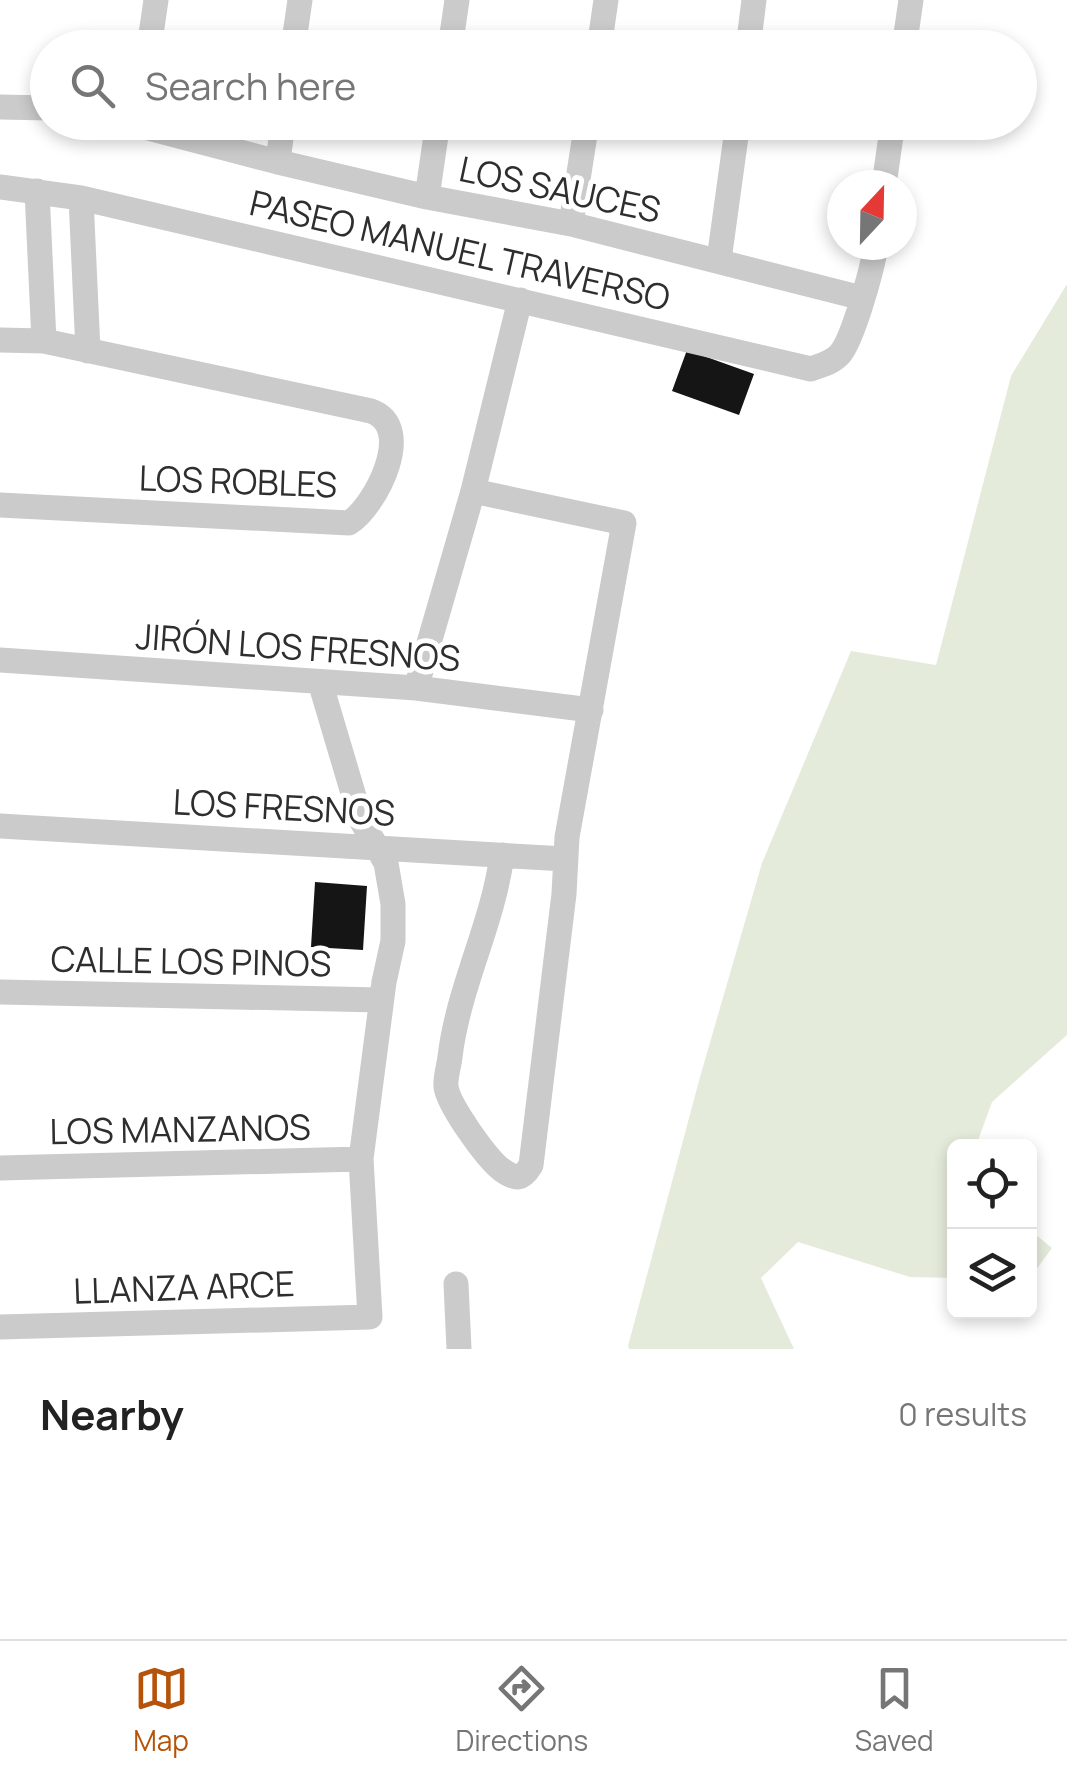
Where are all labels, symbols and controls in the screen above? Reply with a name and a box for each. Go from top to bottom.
search box [30,30,1037,140]
icon: search [65,58,120,113]
text: Search here [145,59,356,111]
street label: LOS SAUCES [455,144,665,234]
north arrow [827,170,917,260]
street label: PASEO MANUEL TRAVERSO [245,178,675,322]
street label: LOS ROBLES [138,454,338,508]
street label: JIRÓN LOS FRESNOS [134,612,462,682]
street label: LOS FRESNOS [172,777,396,837]
street label: CALLE LOS PINOS [50,935,332,987]
street label: LOS MANZANOS [49,1103,311,1155]
map controls [947,1139,1037,1319]
button: locate [947,1139,1037,1229]
button: layers [947,1229,1037,1319]
street label: LLANZA ARCE [73,1259,295,1315]
text: Nearby [40,1385,184,1443]
text: 0 results [898,1392,1027,1436]
tab: Map [133,1661,189,1759]
tab: Directions [456,1661,588,1759]
tab: Saved [855,1661,934,1759]

